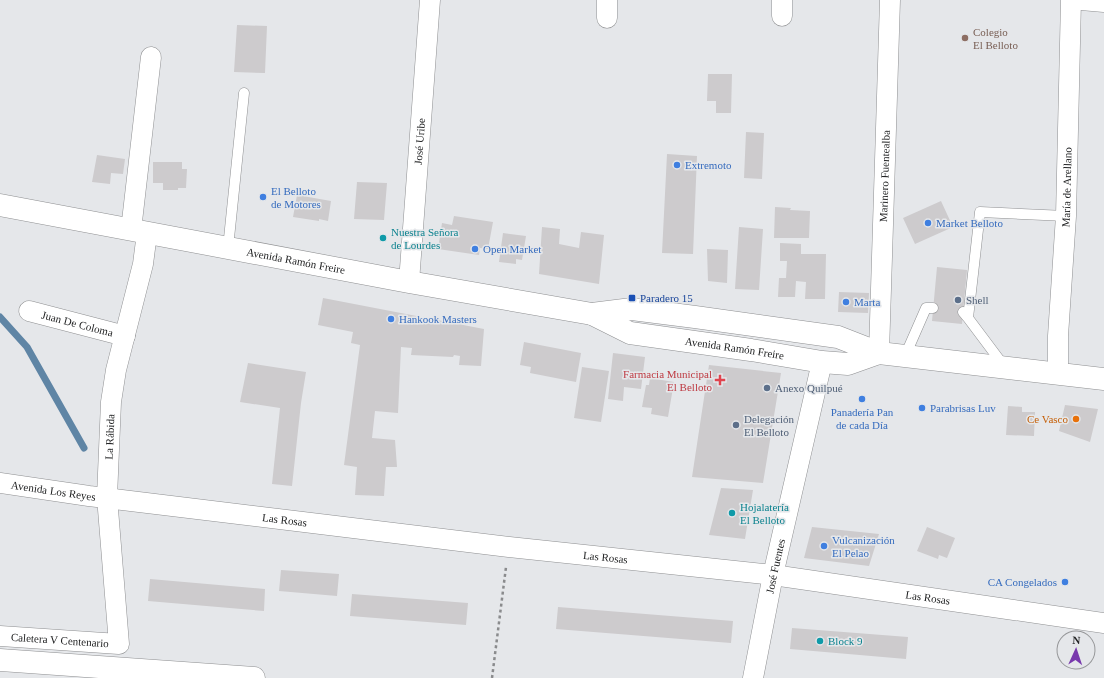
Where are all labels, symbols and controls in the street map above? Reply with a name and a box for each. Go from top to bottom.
place label: Colegio El Belloto [973,26,1018,51]
marker: Colegio El Belloto [960,33,970,43]
street label: José Uribe [412,118,427,165]
street label: Marinero Fuentealba [877,130,892,222]
street label: María de Arellano [1059,147,1074,228]
place label: Extremoto [685,159,732,171]
marker: Extremoto [672,160,682,170]
place label: El Belloto de Motores [271,185,321,210]
marker: El Belloto de Motores [258,192,268,202]
place label: Market Belloto [936,217,1003,229]
marker: Market Belloto [923,218,933,228]
place label: Nuestra Señora de Lourdes [391,226,459,251]
marker: Nuestra Señora de Lourdes [378,233,388,243]
place label: Open Market [483,243,541,255]
marker: Open Market [470,244,480,254]
street label: Avenida Ramón Freire [246,246,346,276]
place label: Paradero 15 [640,292,693,304]
marker: Paradero 15 [627,293,637,303]
place label: Shell [966,294,989,306]
marker: Shell [953,295,963,305]
place label: Marta [854,296,880,308]
marker: Marta [841,297,851,307]
street label: Juan De Coloma [40,309,115,339]
place label: Hankook Masters [399,313,477,325]
marker: Hankook Masters [386,314,396,324]
street label: Avenida Ramón Freire [684,335,785,362]
place label: Farmacia Municipal El Belloto [623,368,712,393]
marker: Farmacia Municipal El Belloto [715,375,725,385]
place label: Anexo Quilpué [775,382,843,394]
marker: Anexo Quilpué [762,383,772,393]
marker: Panadería Pan de cada Día [857,394,867,404]
place label: Parabrisas Luv [930,402,996,414]
marker: Parabrisas Luv [917,403,927,413]
place label: Panadería Pan de cada Día [831,406,894,431]
place label: Delegación El Belloto [744,413,795,438]
place label: Ce Vasco [1027,413,1068,425]
street label: La Rábida [103,414,116,460]
marker: Ce Vasco [1071,414,1081,424]
marker: Delegación El Belloto [731,420,741,430]
street label: Avenida Los Reyes [10,479,96,503]
place label: Hojalatería El Belloto [740,501,789,526]
marker: Hojalatería El Belloto [727,508,737,518]
street label: Las Rosas [262,511,308,528]
place label: Vulcanización El Pelao [832,534,895,559]
street label: José Fuentes [764,538,787,595]
marker: Vulcanización El Pelao [819,541,829,551]
street label: Las Rosas [582,549,628,566]
place label: CA Congelados [988,576,1057,588]
marker: CA Congelados [1060,577,1070,587]
street label: Las Rosas [905,588,951,607]
north arrow [1056,630,1096,670]
street label: Caletera V Centenario [11,631,110,649]
text: N [1072,634,1081,646]
place label: Block 9 [828,635,863,647]
marker: Block 9 [815,636,825,646]

